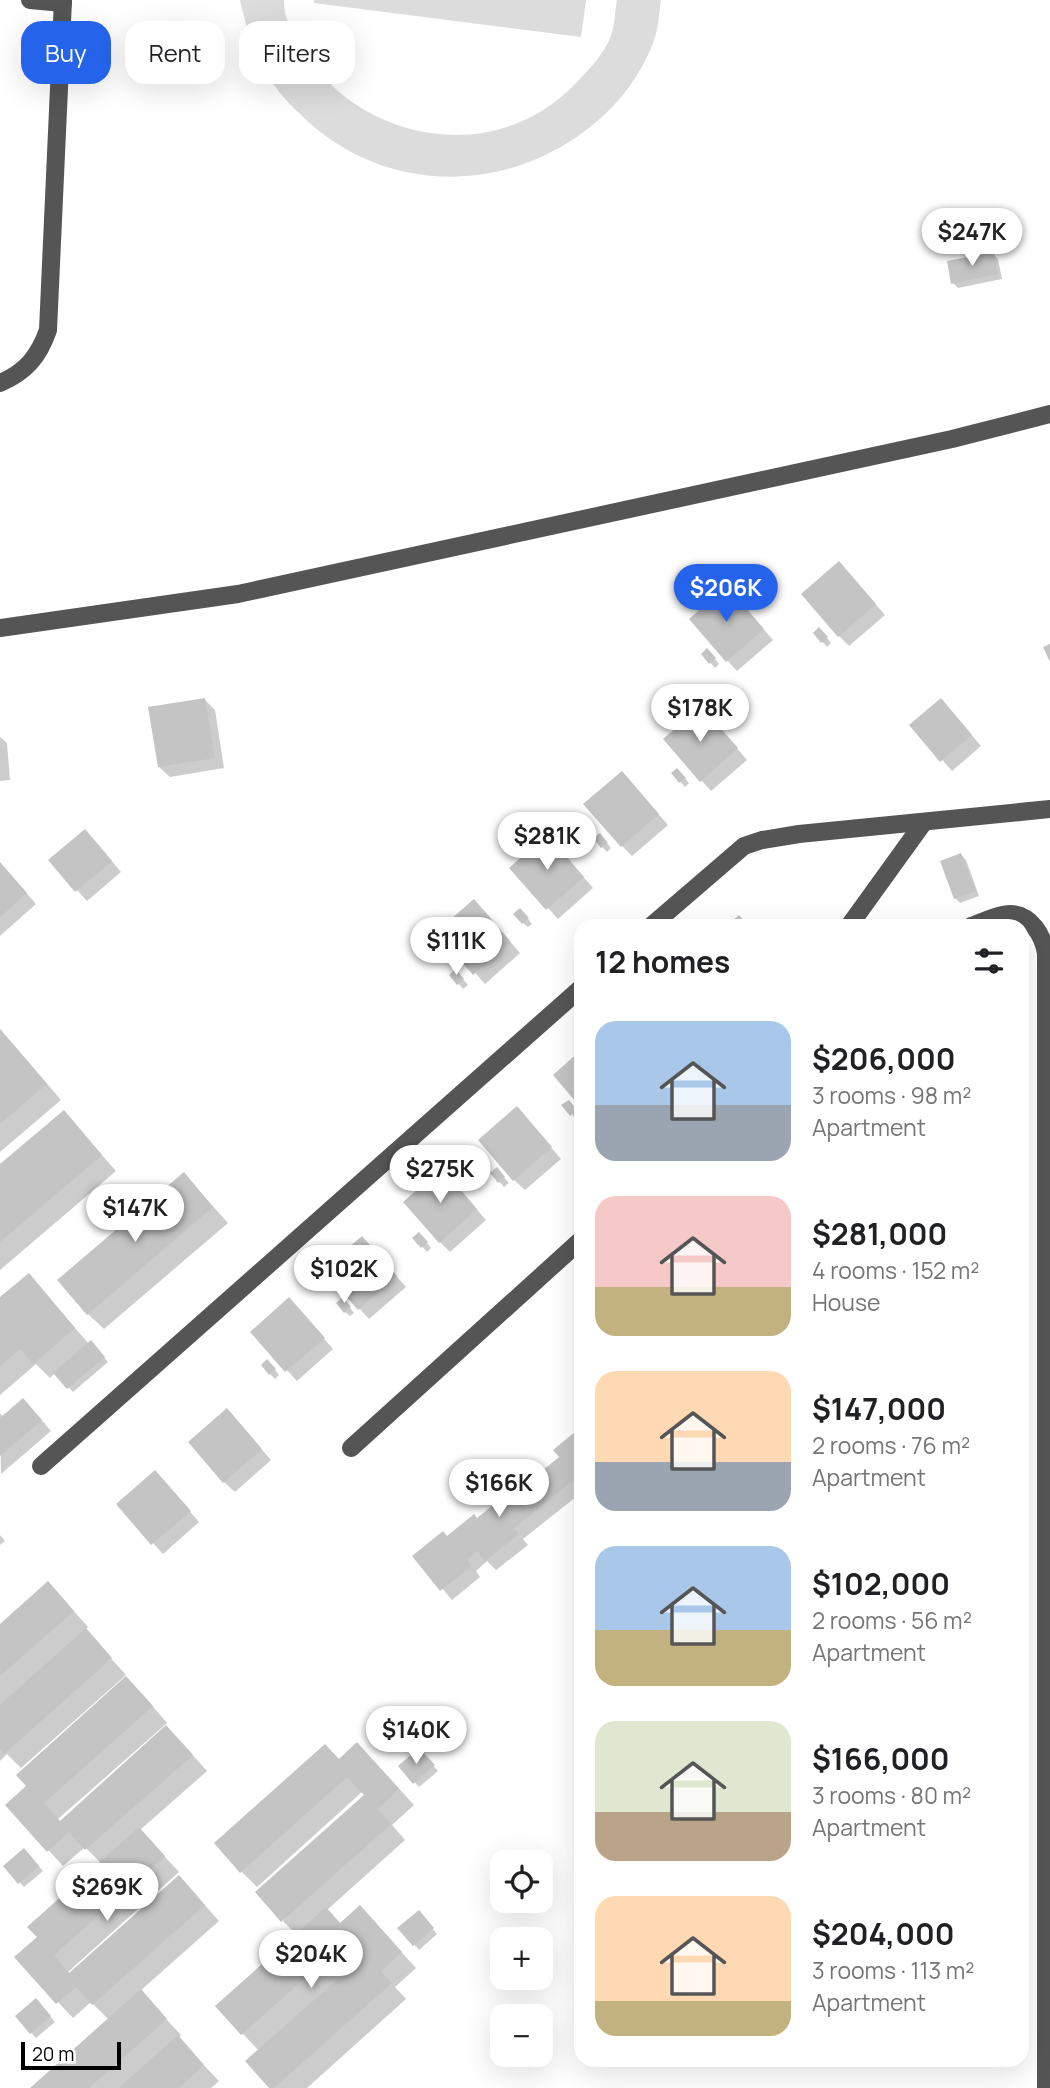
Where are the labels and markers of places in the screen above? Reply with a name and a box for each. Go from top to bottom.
pin: $247K [923,208,1021,268]
pin: $206K [677,564,775,624]
pin: $178K [651,684,749,744]
pin: $281K [498,812,596,872]
pin: $111K [407,918,505,977]
pin: $275K [391,1146,489,1205]
pin: $147K [86,1184,184,1244]
pin: $102K [295,1246,393,1305]
pin: $166K [450,1460,548,1519]
pin: $140K [367,1706,465,1766]
pin: $269K [58,1864,156,1923]
pin: $204K [262,1930,360,1990]

